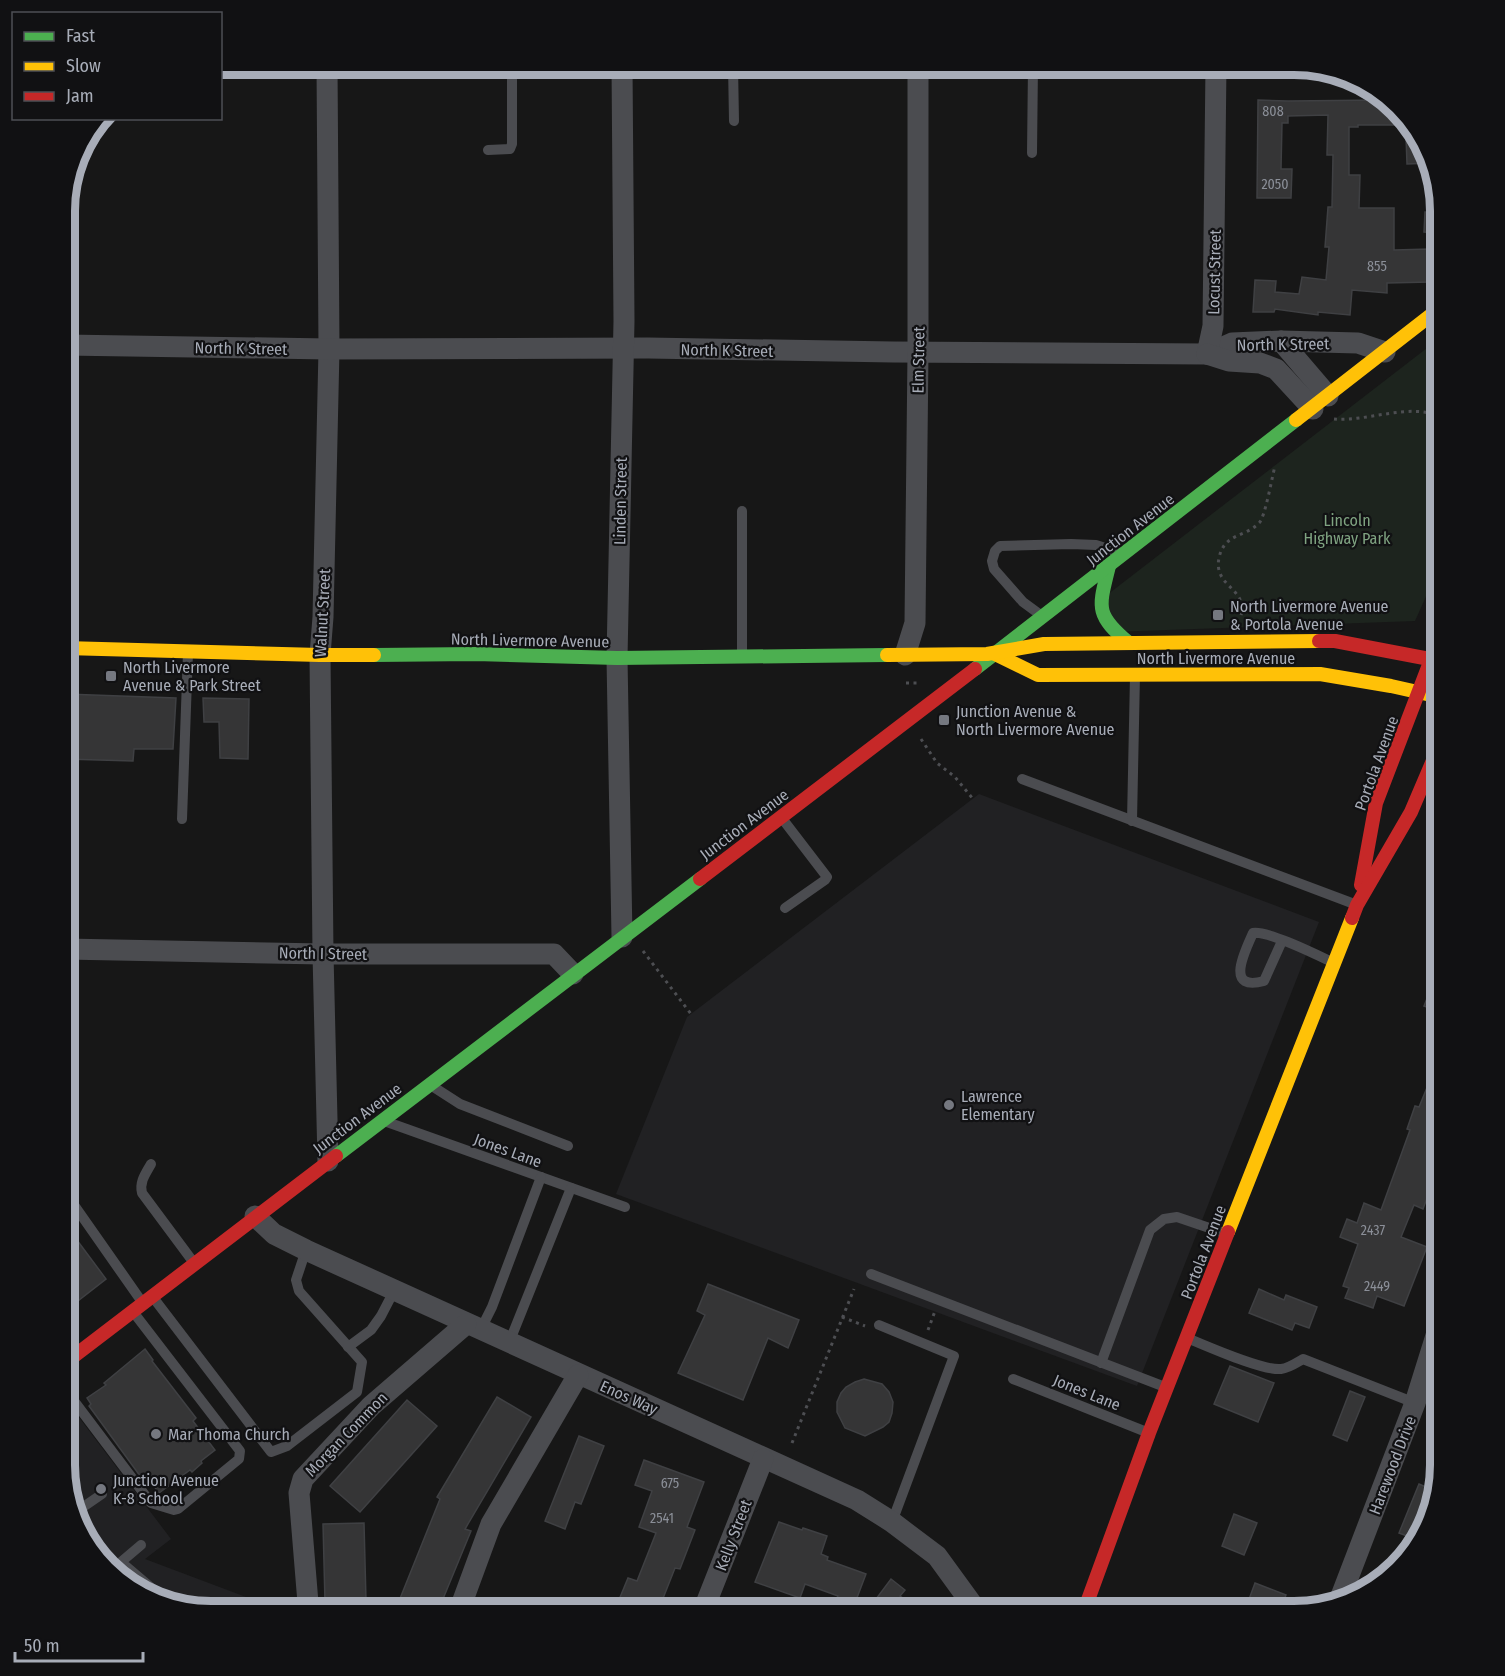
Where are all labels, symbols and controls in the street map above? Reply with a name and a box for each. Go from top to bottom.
legend [12,12,222,120]
text: Fast [66,25,95,47]
text: Slow [66,55,101,77]
text: Jam [66,85,94,107]
house number: 808 [1262,103,1284,120]
house number: 2050 [1261,176,1289,193]
street label: Locust Street [1204,228,1225,315]
house number: 855 [1367,258,1387,275]
street label: Elm Street [908,326,929,394]
street label: North K Street [1236,334,1330,355]
street label: North K Street [194,338,288,359]
street label: North K Street [680,340,774,361]
street label: Linden Street [610,456,631,545]
street label: Junction Avenue [1083,489,1178,570]
park label: Lincoln Highway Park [1304,511,1391,548]
street label: Walnut Street [311,568,334,658]
place label: North Livermore Avenue & Portola Avenue [1230,597,1388,634]
marker: North Livermore Avenue & Portola Avenue [1211,608,1225,622]
street label: North Livermore Avenue [451,630,609,651]
street label: North Livermore Avenue [1137,649,1295,668]
place label: North Livermore Avenue & Park Street [123,658,262,695]
marker: North Livermore Avenue & Park Street [104,669,118,683]
place label: Junction Avenue & North Livermore Avenue [956,702,1114,739]
marker: Junction Avenue & North Livermore Avenue [937,713,951,727]
street label: Portola Avenue [1351,713,1402,813]
street label: Junction Avenue [696,785,792,864]
street label: North I Street [279,943,368,964]
street label: Junction Avenue [309,1079,405,1158]
place label: Lawrence Elementary [961,1087,1036,1124]
marker: Lawrence Elementary [942,1098,956,1112]
street label: Jones Lane [471,1129,544,1172]
street label: Portola Avenue [1177,1202,1230,1302]
house number: 2437 [1361,1222,1386,1239]
house number: 2449 [1364,1278,1390,1295]
street label: Jones Lane [1050,1370,1123,1415]
street label: Enos Way [597,1376,661,1419]
street label: Morgan Common [301,1388,391,1481]
street label: Harewood Drive [1365,1413,1420,1517]
place label: Mar Thoma Church [168,1425,290,1444]
marker: Mar Thoma Church [149,1427,163,1441]
place label: Junction Avenue K-8 School [113,1471,219,1508]
house number: 675 [661,1475,679,1492]
marker: Junction Avenue K-8 School [94,1482,108,1496]
street label: Kelly Street [711,1496,756,1573]
house number: 2541 [650,1510,674,1527]
scale bar [15,1625,142,1663]
text: 50 m [24,1635,60,1657]

